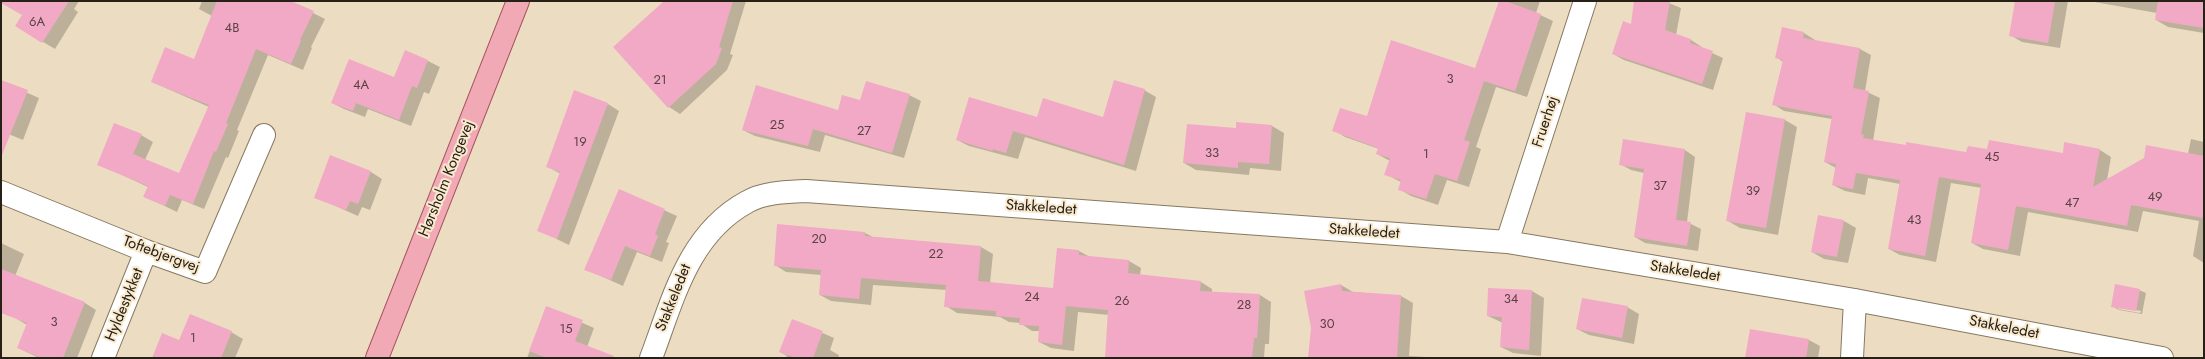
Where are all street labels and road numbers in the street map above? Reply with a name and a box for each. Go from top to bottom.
street label: Fruerhøj [1529,94,1563,150]
street label: Hørsholm Kongevej [415,118,479,240]
street label: Stakkeledet [1005,197,1077,219]
street label: Stakkeledet [1328,221,1400,243]
street label: Toftebjergvej [120,233,202,277]
street label: Stakkeledet [1649,258,1721,286]
street label: Stakkeledet [652,262,696,334]
street label: Hyldestykket [102,266,148,344]
street label: Stakkeledet [1968,312,2040,344]

